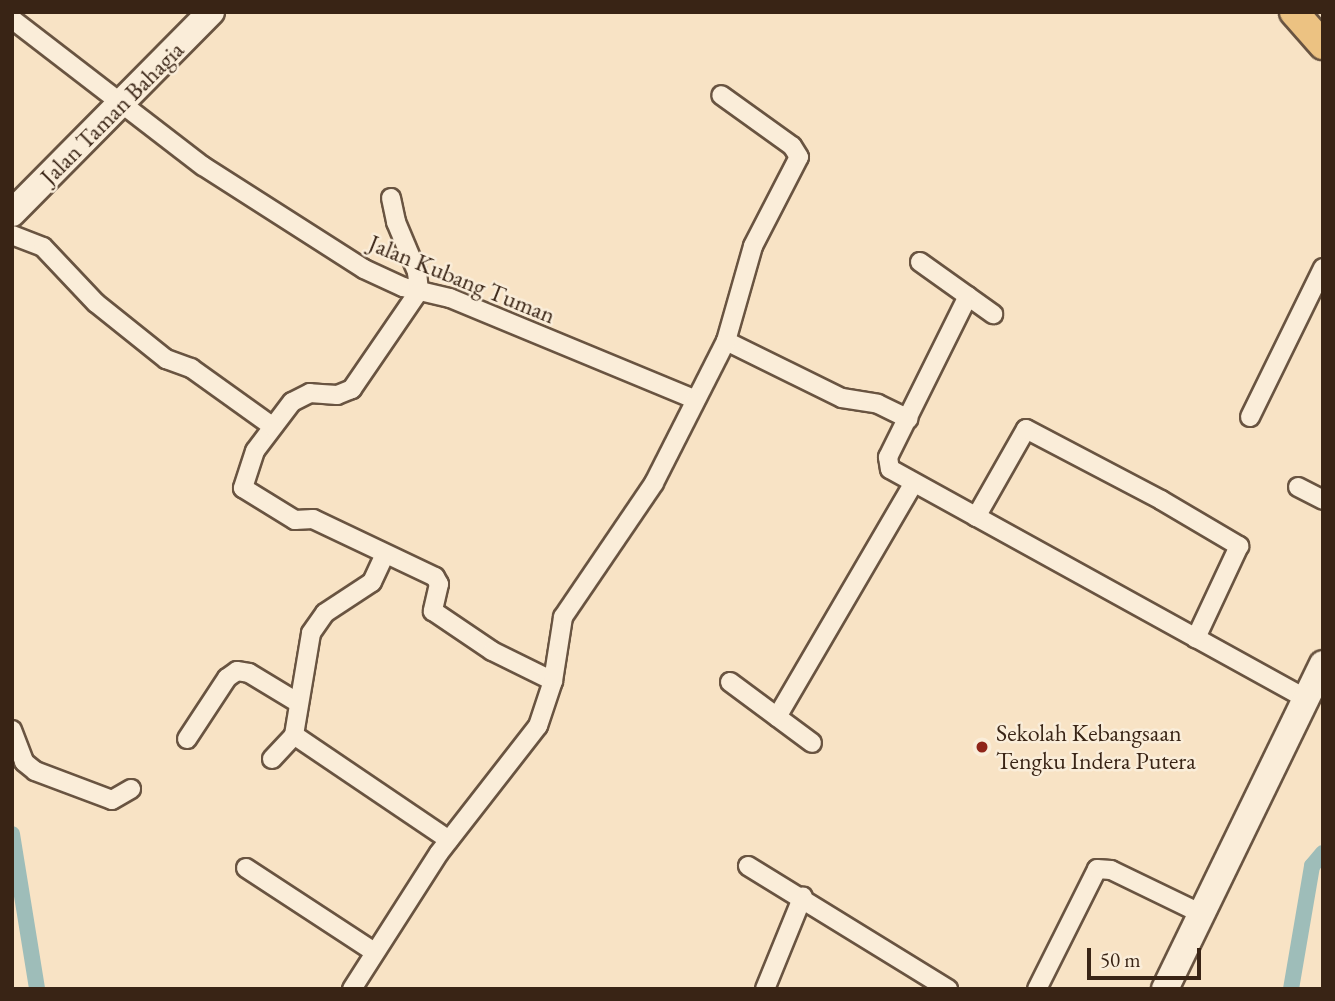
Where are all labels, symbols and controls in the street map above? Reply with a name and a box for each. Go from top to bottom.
street label: Jalan Taman Bahagia [34,35,190,191]
street label: Jalan Kubang Tuman [365,228,559,330]
place label: Sekolah Kebangsaan Tengku Indera Putera [996,719,1196,775]
marker: Sekolah Kebangsaan Tengku Indera Putera [974,739,990,755]
scale bar [1090,934,1204,978]
text: 50 m [1100,946,1141,973]

